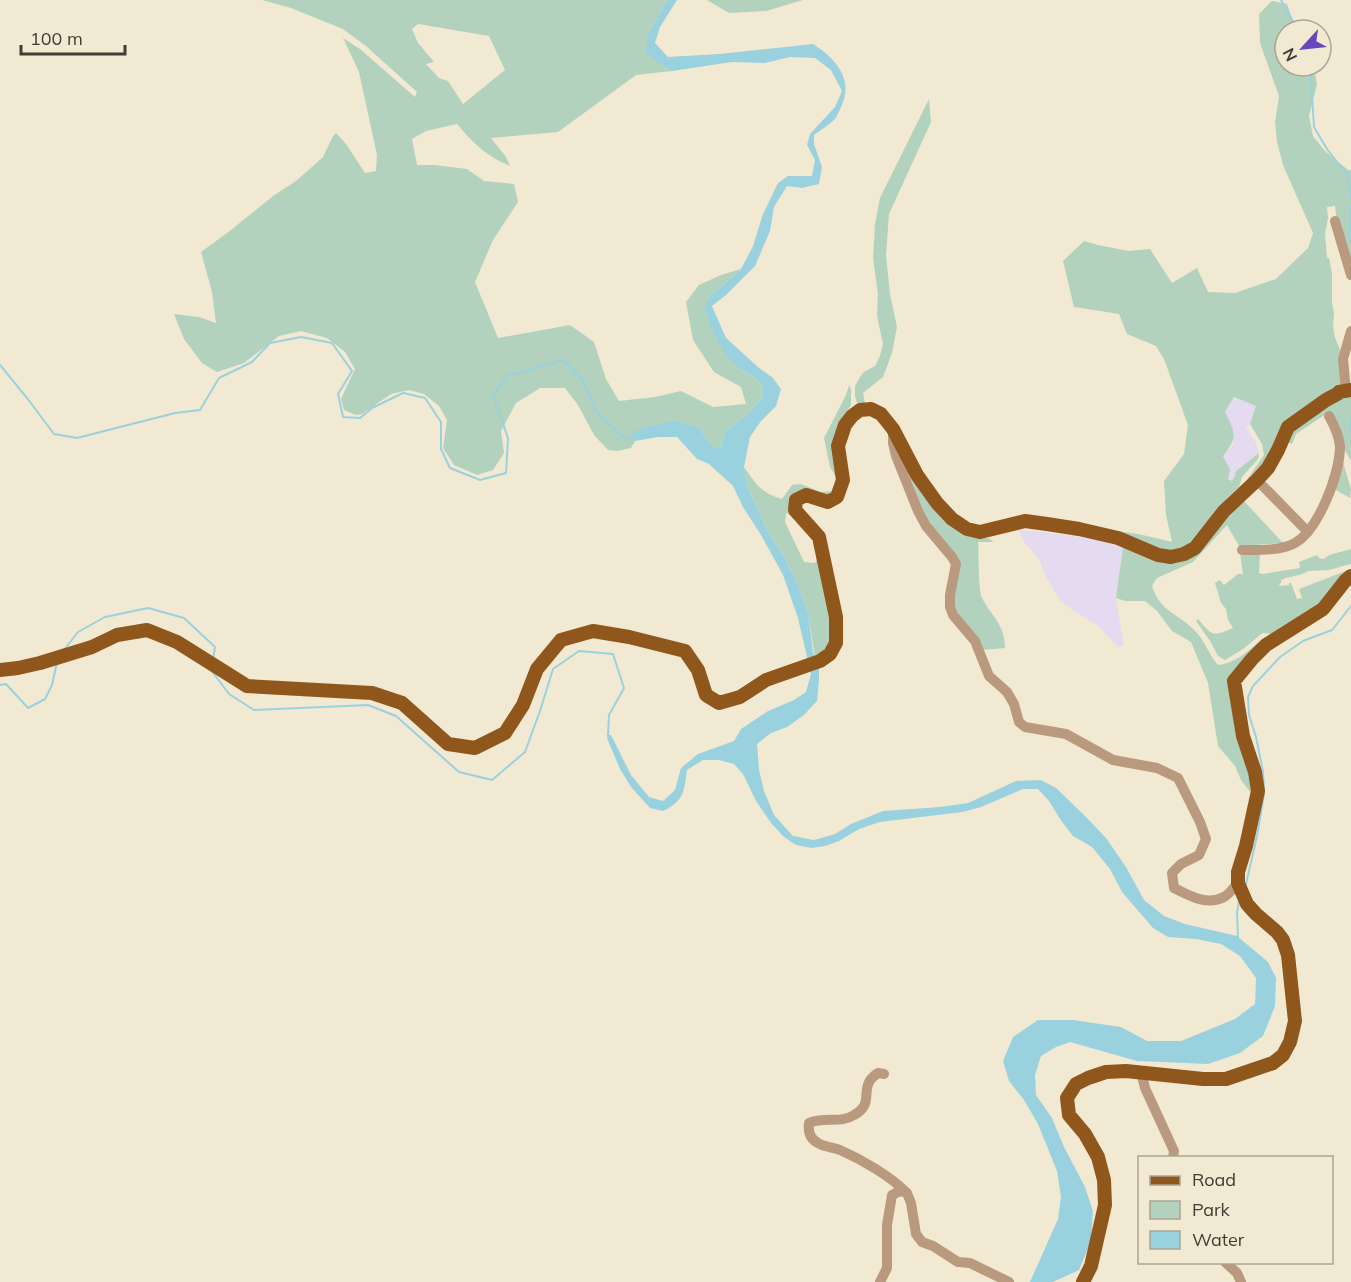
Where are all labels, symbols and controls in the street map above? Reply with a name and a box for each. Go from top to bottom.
scale bar [21,18,124,56]
north arrow [1273,18,1333,78]
text: 100 m [30,27,83,50]
text: N [1278,45,1301,65]
legend [1138,1156,1333,1264]
text: Road [1192,1168,1236,1191]
text: Park [1192,1198,1231,1221]
text: Water [1192,1228,1245,1251]

